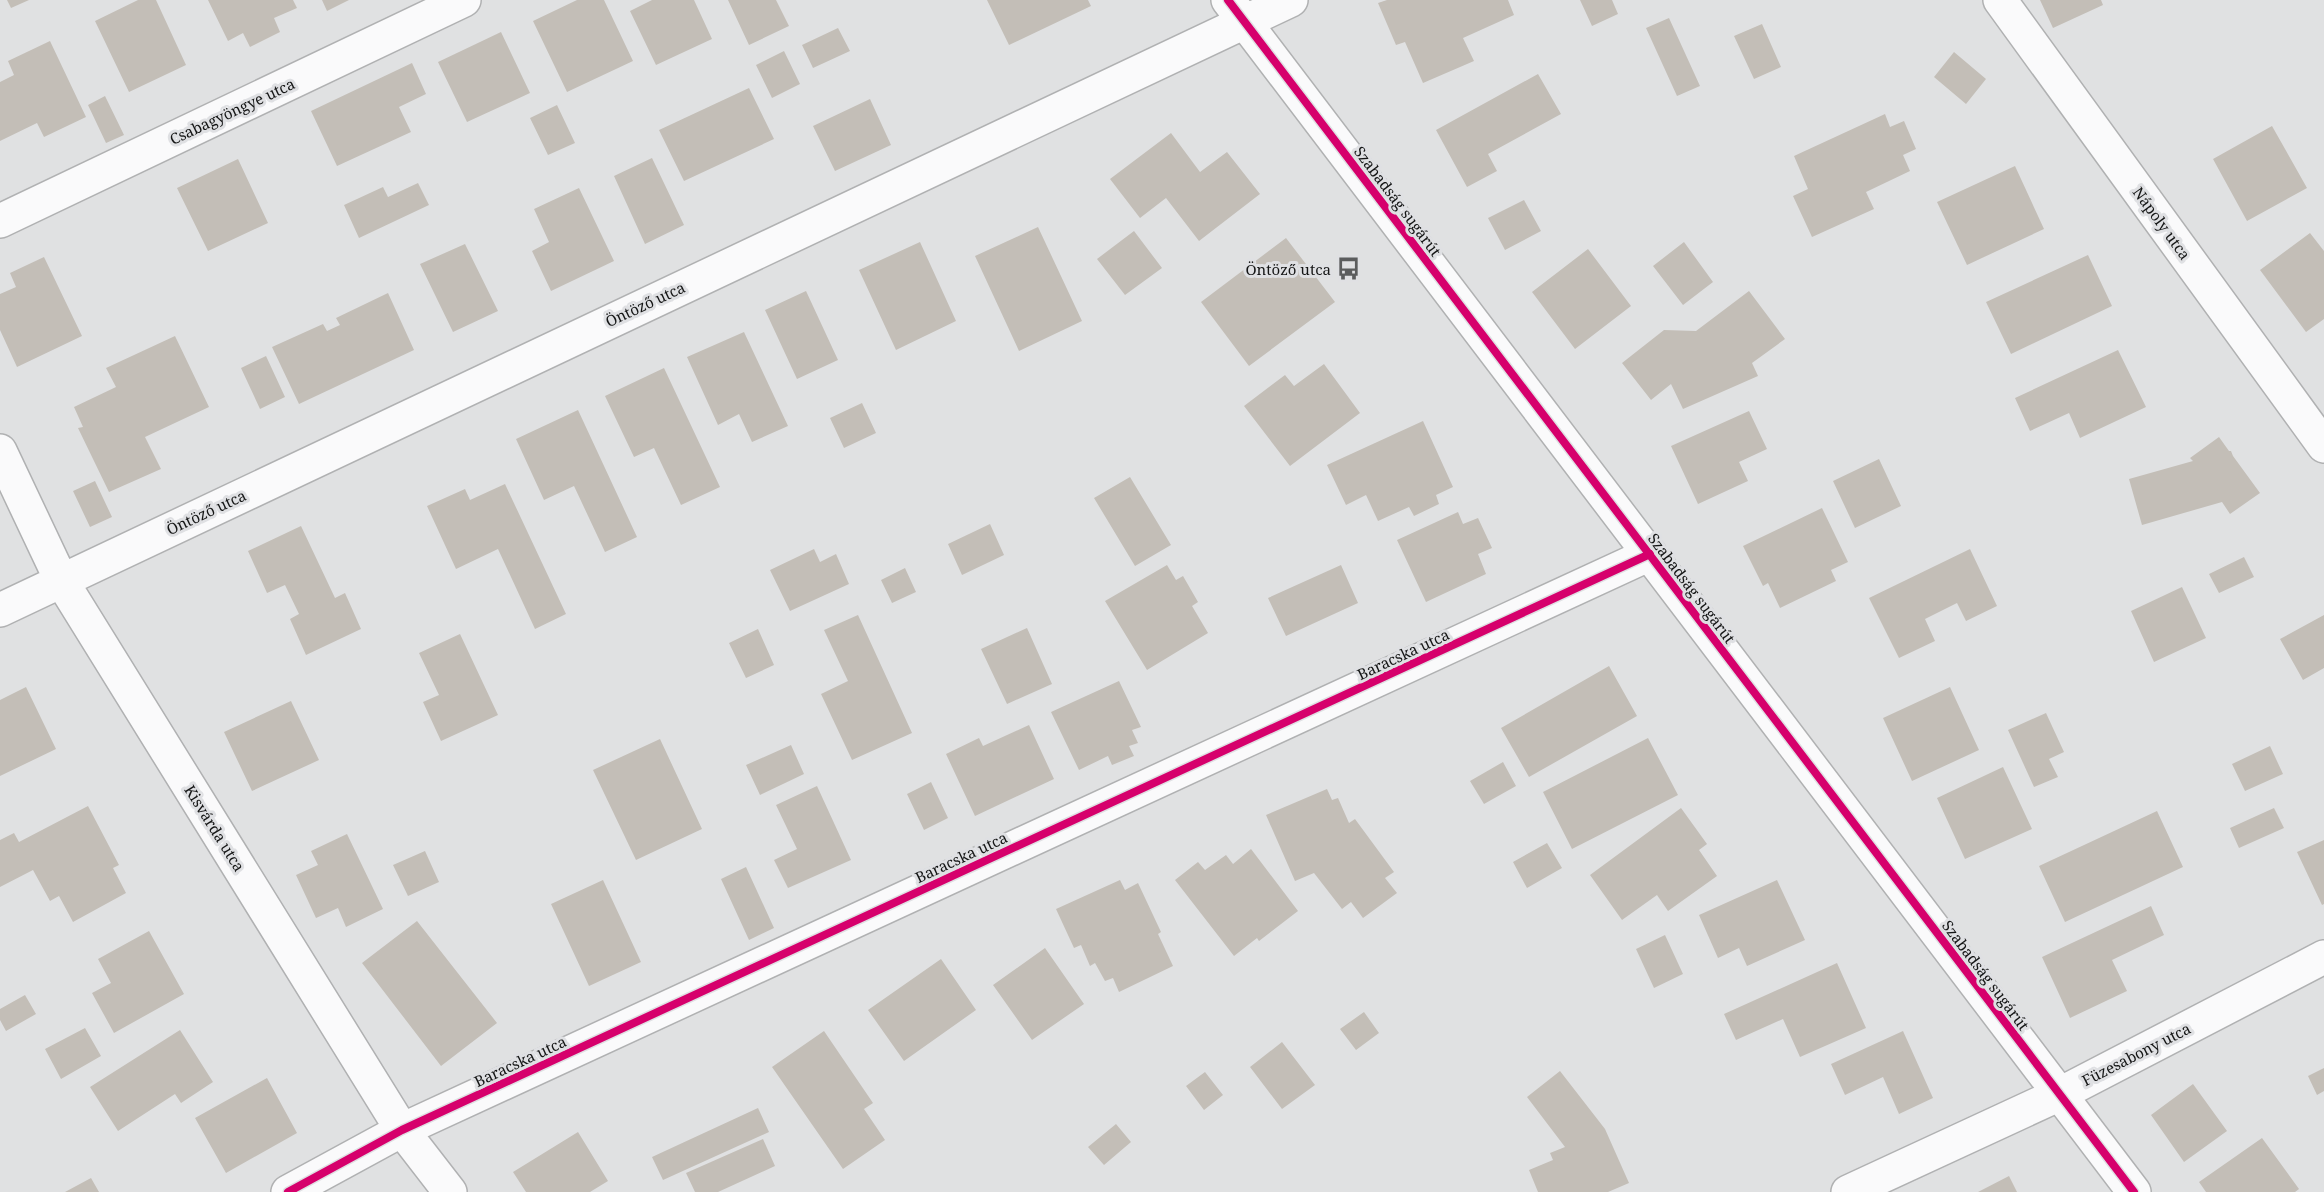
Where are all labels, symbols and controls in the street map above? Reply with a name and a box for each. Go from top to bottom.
street label: Csabagyöngye utca [166,73,298,149]
street label: Szabadság sugárút [1350,142,1446,260]
street label: Nápoly utca [2129,183,2195,263]
bus stop icon: Öntöző utca [1336,256,1362,282]
place label: Öntöző utca [1245,259,1331,279]
street label: Öntöző utca [602,277,688,331]
street label: Öntöző utca [163,485,249,539]
street label: Szabadság sugárút [1644,529,1740,647]
street label: Baracska utca [1354,624,1452,684]
street label: Kisvárda utca [180,781,250,875]
street label: Baracska utca [912,827,1010,887]
street label: Szabadság sugárút [1938,916,2034,1034]
street label: Füzesabony utca [2078,1018,2194,1090]
street label: Baracska utca [471,1031,569,1091]

